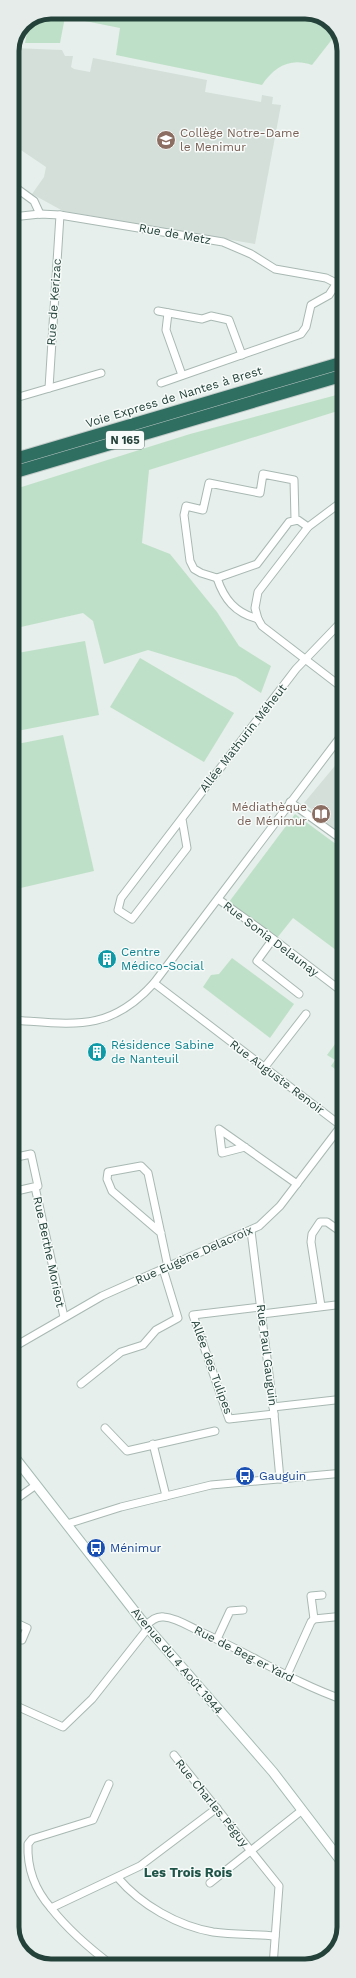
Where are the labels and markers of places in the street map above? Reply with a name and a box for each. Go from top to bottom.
place label: Collège Notre-Dame le Menimur [180,126,300,154]
school or university icon: Collège Notre-Dame le Menimur [155,129,177,151]
place label: Médiathèque de Ménimur [231,800,307,828]
library icon: Médiathèque de Ménimur [310,803,332,825]
place label: Centre Médico-Social [121,945,204,973]
building icon: Centre Médico-Social [96,948,118,970]
place label: Résidence Sabine de Nanteuil [111,1038,214,1066]
building icon: Résidence Sabine de Nanteuil [86,1041,108,1063]
bus stop icon: Gauguin [234,1465,256,1487]
place label: Gauguin [259,1469,306,1483]
bus stop icon: Ménimur [85,1537,107,1559]
place label: Ménimur [110,1541,162,1555]

